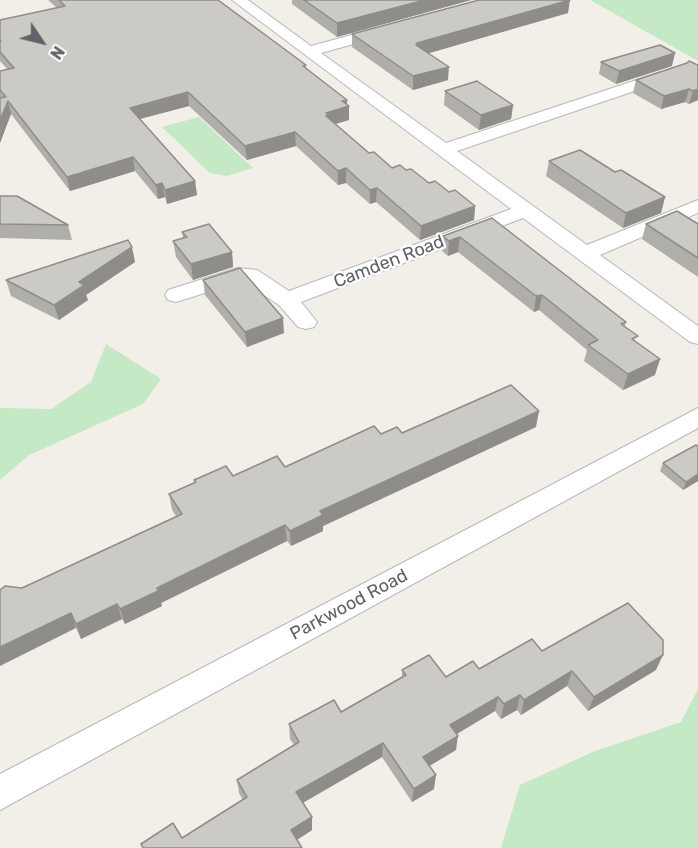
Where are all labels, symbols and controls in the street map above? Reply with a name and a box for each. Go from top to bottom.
north arrow [12,12,72,72]
text: N [46,42,68,63]
street label: Camden Road [331,231,447,293]
street label: Parkwood Road [287,565,411,645]

